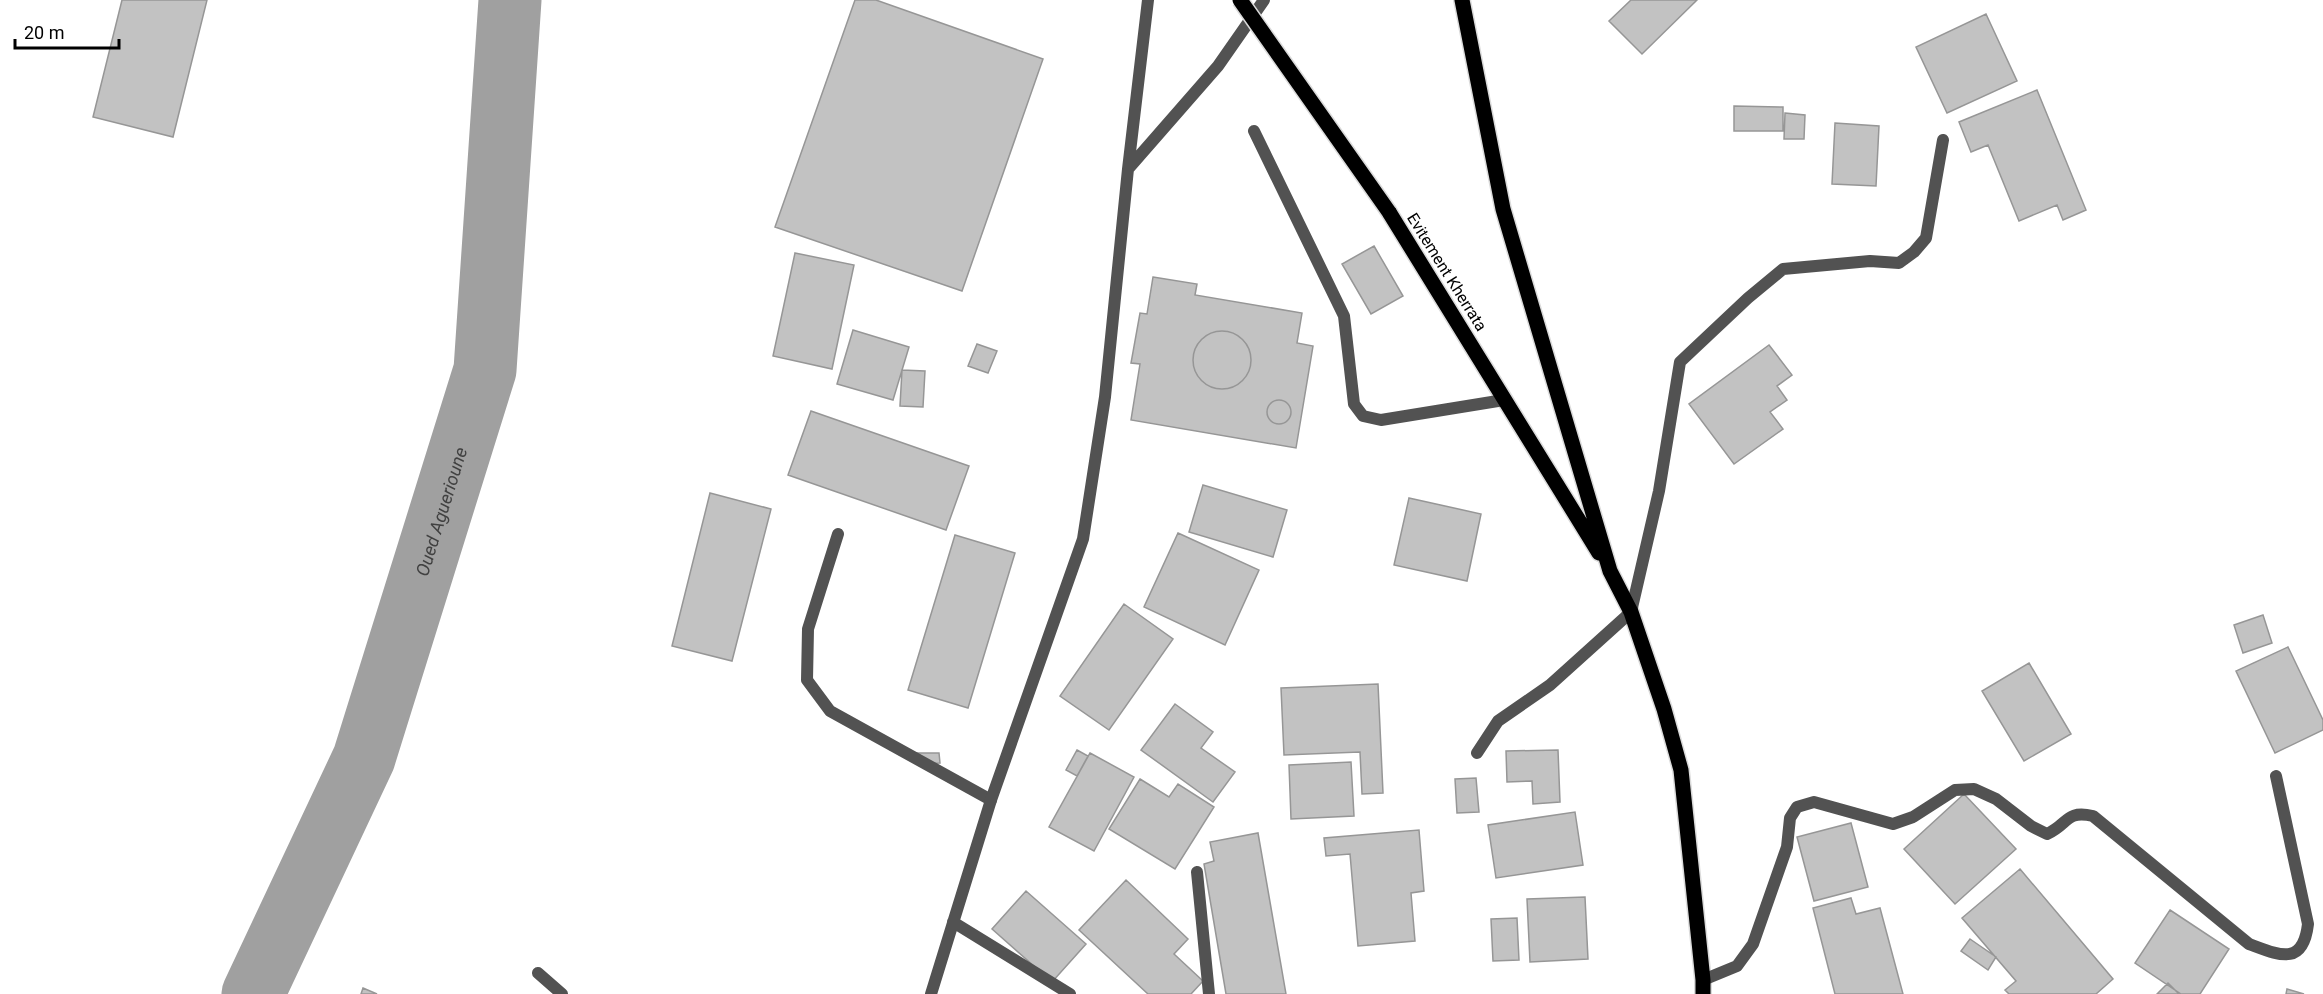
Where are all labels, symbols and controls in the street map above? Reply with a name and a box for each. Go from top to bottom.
scale bar [15,12,118,50]
text: 20 m [24,22,64,43]
street label: Evitement Kherrata [1403,210,1491,334]
water label: Oued Aguerioune [411,444,471,579]

